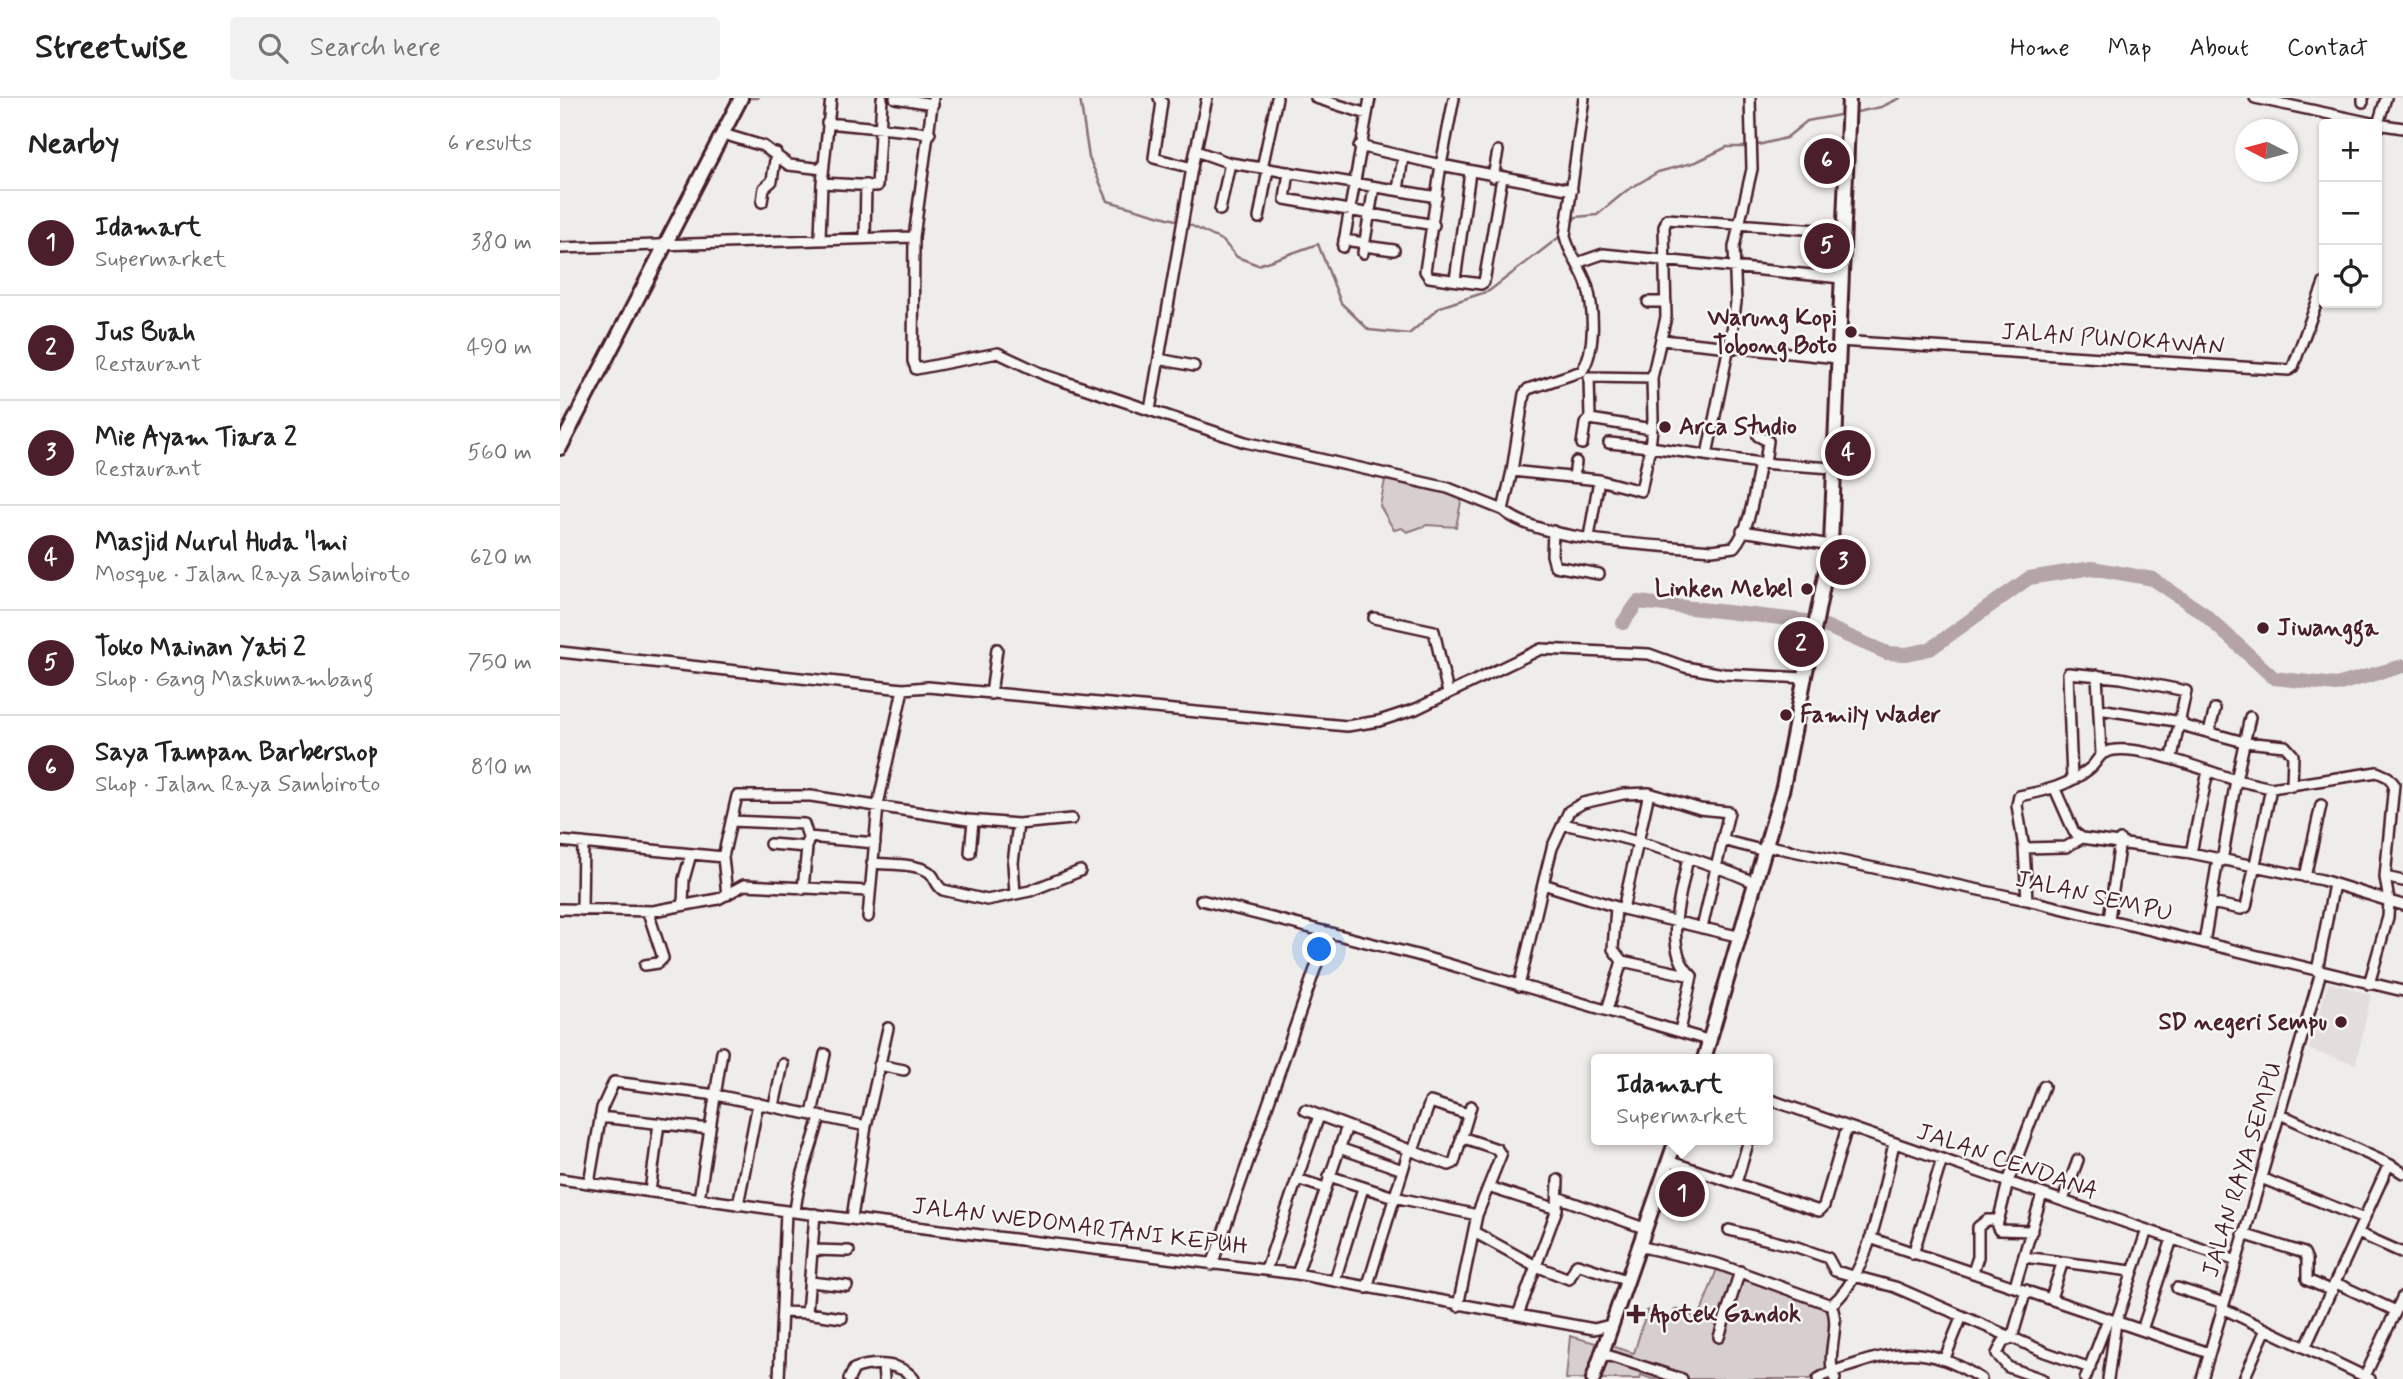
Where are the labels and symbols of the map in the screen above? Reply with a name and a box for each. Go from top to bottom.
north arrow [2235,119,2298,182]
pin: 6 [1804,135,1850,187]
pin: 5 [1804,220,1850,272]
place label: Warung Kopi Tobong Boto [1706,303,1837,363]
street label: JALAN PUNOKAWAN [2000,317,2226,363]
marker: Warung Kopi Tobong Boto [1843,324,1859,340]
place label: Arca Studio [1679,412,1797,443]
marker: Arca Studio [1657,419,1673,435]
pin: 4 [1825,427,1871,479]
pin: 3 [1820,536,1866,588]
place label: Linken Mebel [1655,574,1793,605]
marker: Linken Mebel [1799,581,1815,597]
place label: Jiwangga [2277,613,2379,647]
pin: 2 [1778,618,1824,670]
marker: Jiwangga [2255,620,2271,636]
place label: Family Wader [1800,700,1941,731]
marker: Family Wader [1778,707,1794,723]
street label: JALAN SEMPU [2013,864,2175,930]
your location [1302,932,1336,966]
place label: SD negeri sempu [2159,1007,2327,1039]
marker: SD negeri sempu [2333,1014,2349,1030]
street label: JALAN RAYA SEMPU [2196,1059,2290,1281]
street label: JALAN CENDANA [1912,1116,2102,1208]
pin: 1 [1659,1168,1705,1220]
street label: JALAN WEDOMARTANI KEPUH [910,1191,1250,1263]
place label: Apotek Gandok [1650,1299,1801,1333]
marker: Apotek Gandok [1628,1306,1644,1322]

